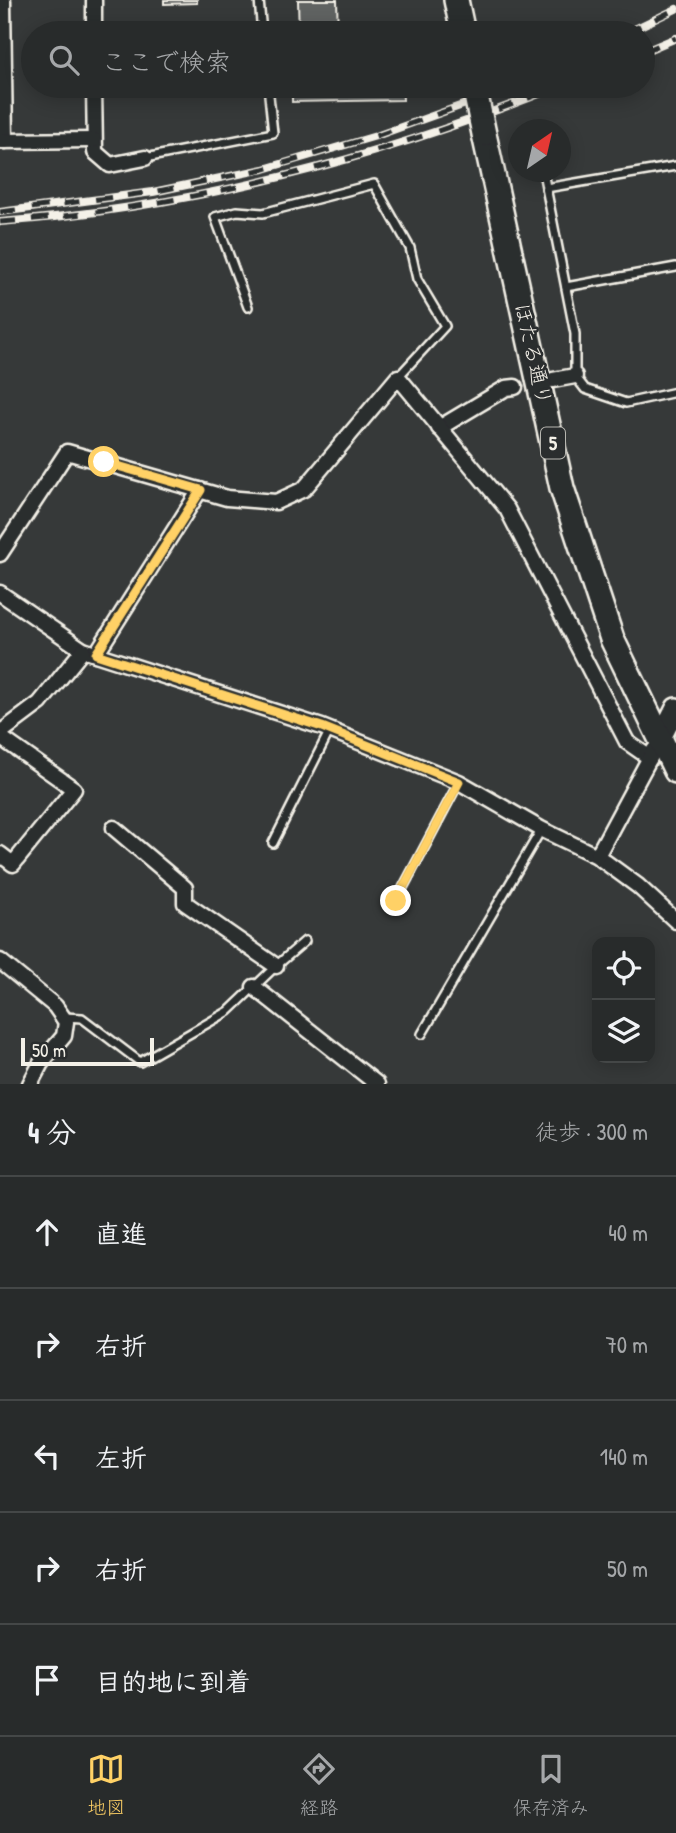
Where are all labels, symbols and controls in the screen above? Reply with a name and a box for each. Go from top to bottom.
search box [21,21,655,98]
icon: search [45,41,83,79]
text: ここで検索 [101,44,231,79]
north arrow [508,119,571,182]
street label: ほたる通り [508,299,559,408]
road number: 5 [541,428,565,458]
route start [88,446,119,477]
route end [380,885,411,916]
map controls [592,937,655,1063]
button: locate [592,937,655,1000]
button: layers [592,1000,655,1063]
scale bar [21,1035,154,1067]
text: 50 m [32,1037,66,1063]
text: 4 分 [28,1112,76,1152]
text: 徒歩 · 300 m [535,1116,648,1147]
icon: ahead [28,1213,66,1251]
text: 直進 [95,1216,147,1251]
text: 40 m [608,1217,648,1248]
icon: right [28,1325,66,1363]
text: 右折 [95,1328,147,1363]
text: 70 m [605,1329,648,1360]
icon: left [28,1437,66,1475]
text: 左折 [95,1440,147,1475]
text: 140 m [600,1441,648,1472]
icon: right [28,1549,66,1587]
text: 右折 [95,1552,147,1587]
text: 50 m [607,1553,648,1584]
icon: arrive [28,1661,66,1699]
text: 目的地に到着 [95,1664,251,1699]
tab: 地図 [87,1750,125,1820]
tab: 経路 [300,1750,338,1820]
tab: 保存済み [513,1750,589,1820]

